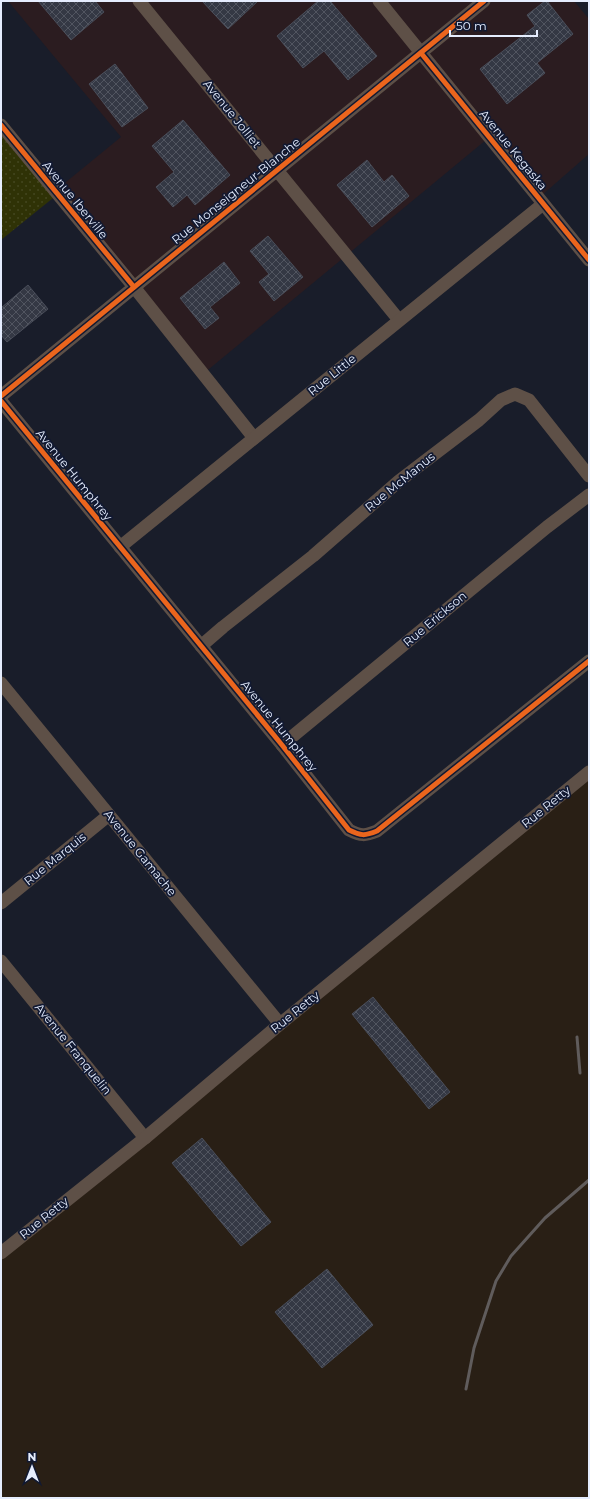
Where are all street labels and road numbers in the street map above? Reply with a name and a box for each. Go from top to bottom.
street label: Avenue Jolliet [200,76,265,151]
street label: Avenue Kegaska [476,106,550,193]
street label: Rue Monseigneur-Blanche [168,134,303,247]
street label: Avenue Iberville [39,158,111,242]
street label: Rue Little [305,351,359,398]
street label: Avenue Humphrey [33,426,116,524]
street label: Rue McManus [362,449,438,514]
street label: Rue Erickson [400,588,469,650]
street label: Avenue Humphrey [238,677,321,775]
street label: Rue Retty [518,782,574,831]
street label: Avenue Gamache [101,807,180,899]
street label: Rue Marquis [21,829,89,888]
street label: Rue Retty [267,987,323,1036]
street label: Avenue Franquelin [32,1000,115,1097]
street label: Rue Retty [16,1193,72,1242]

